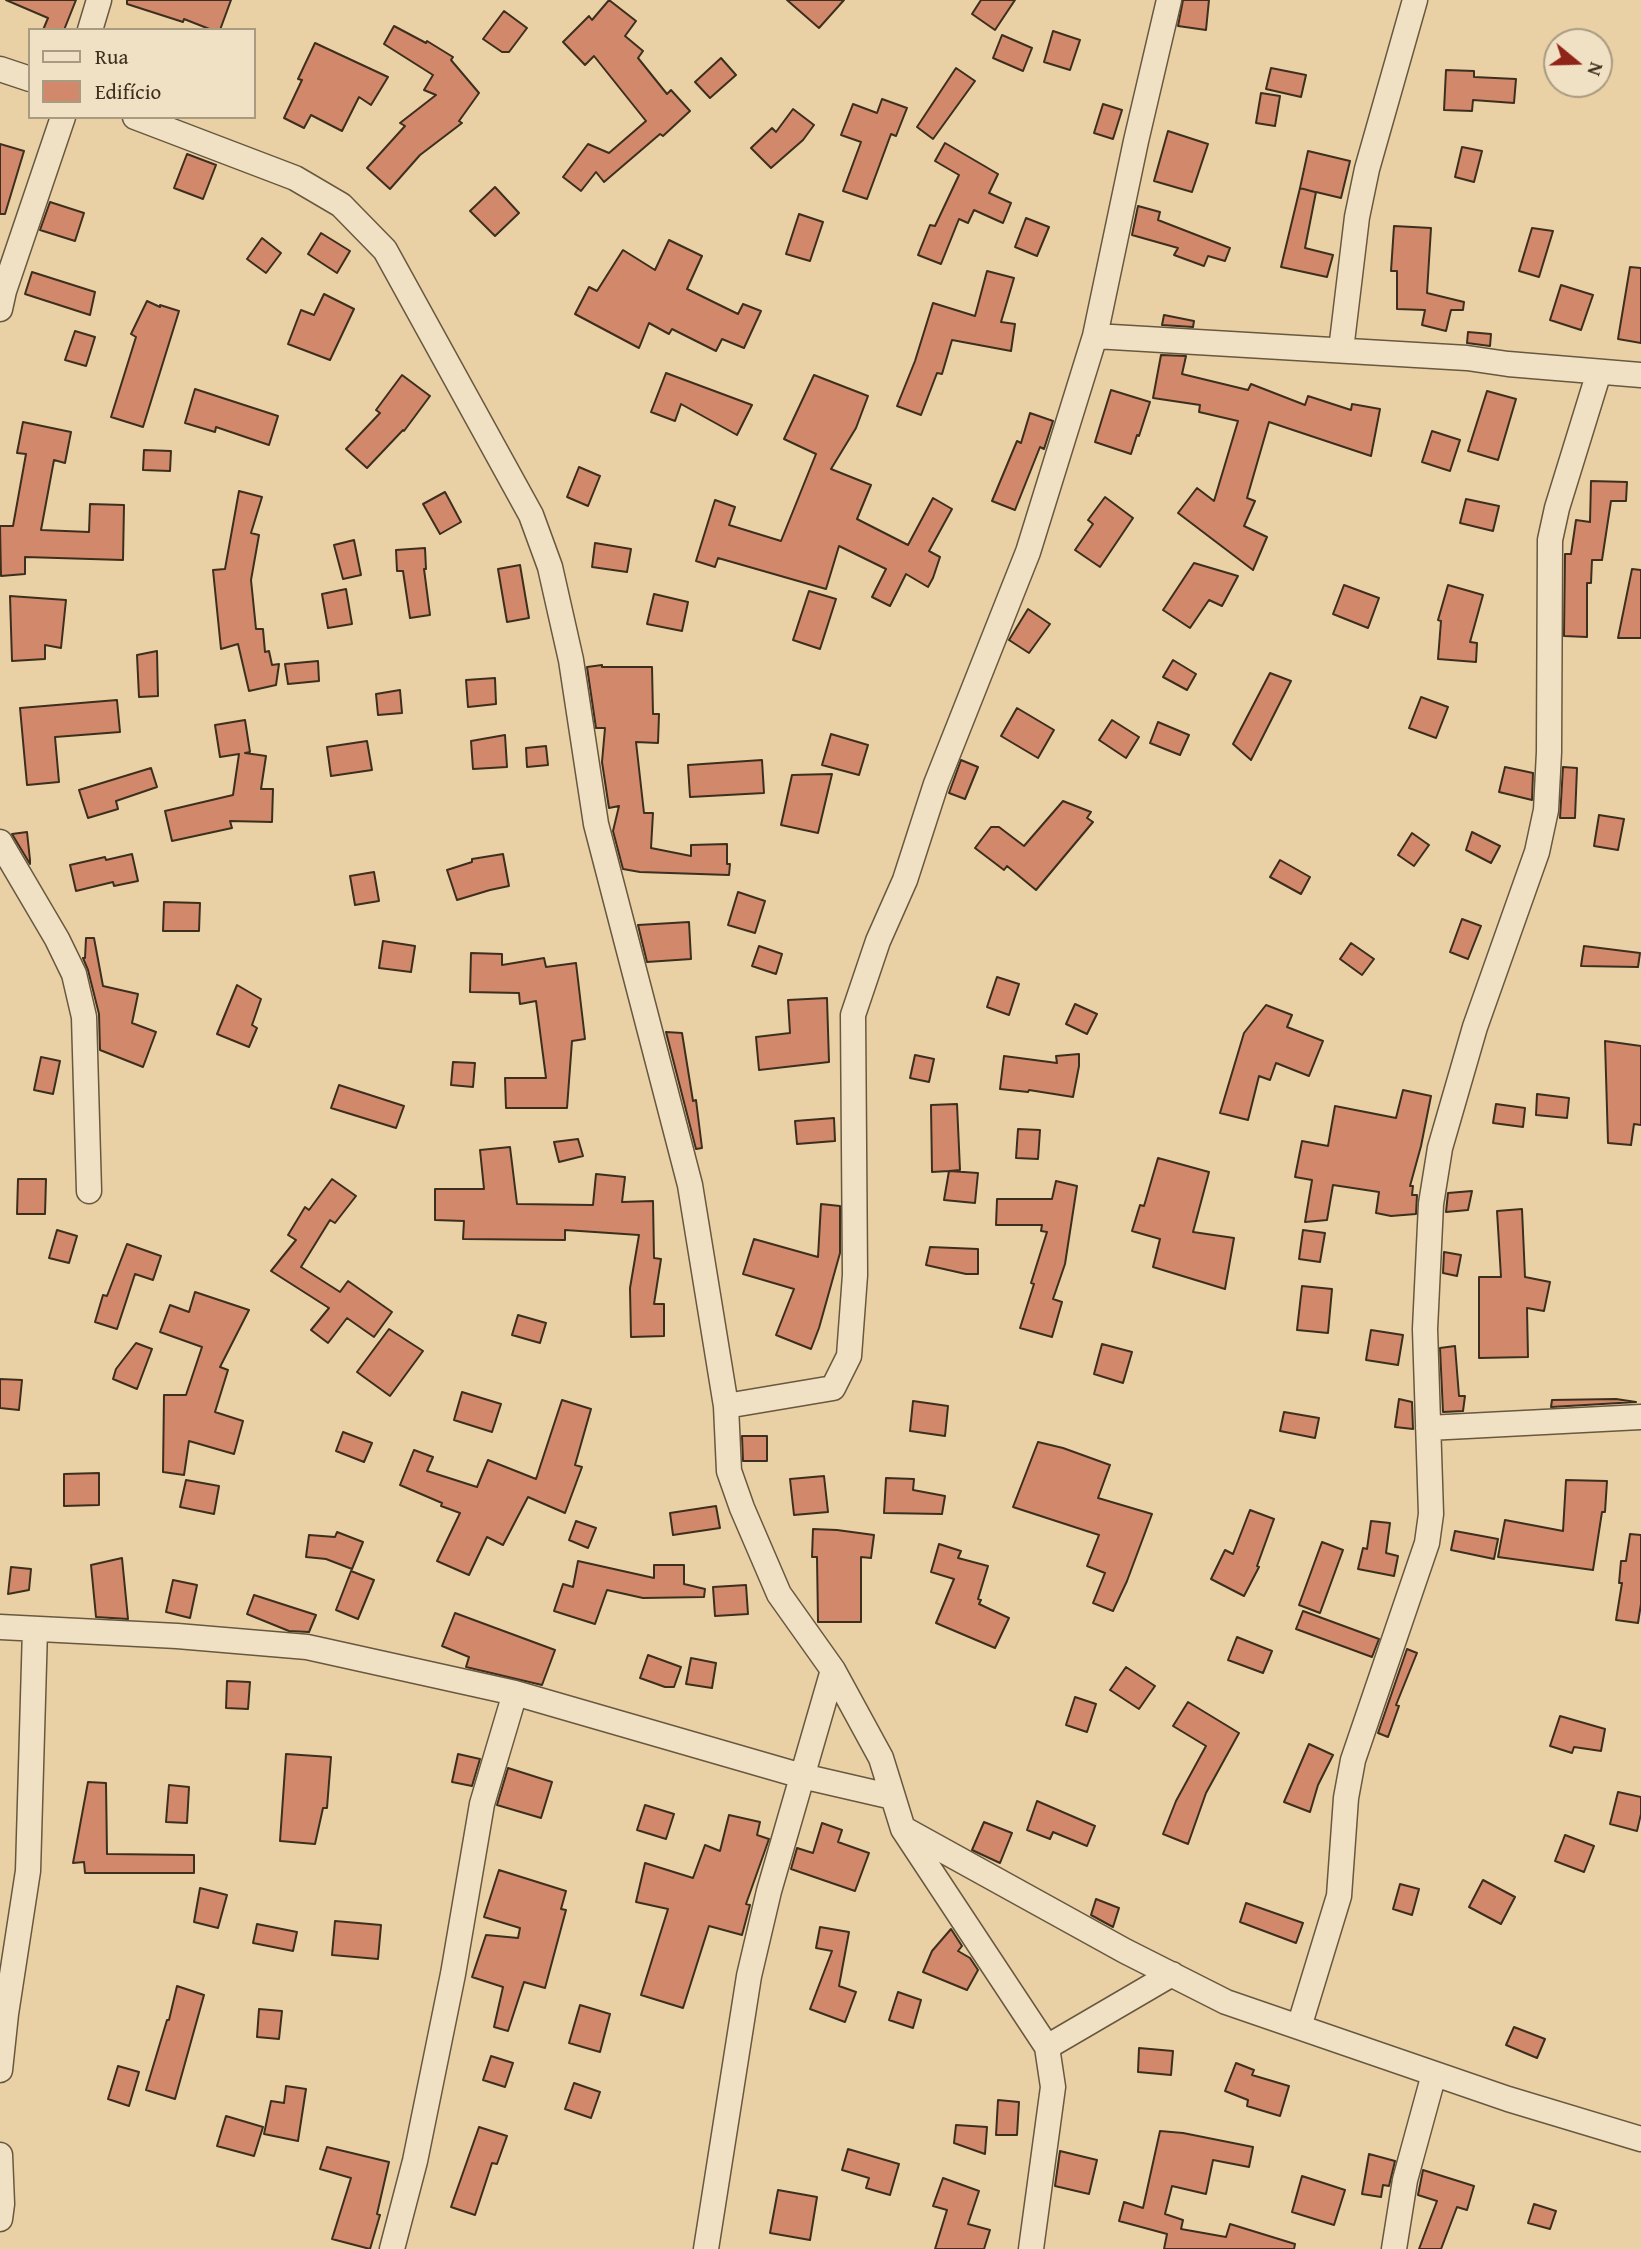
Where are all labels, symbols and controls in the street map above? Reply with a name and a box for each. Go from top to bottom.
legend [28,28,256,119]
north arrow [1543,28,1613,98]
text: Rua [95,41,128,72]
text: N [1581,59,1611,80]
text: Edifício [95,76,161,107]

